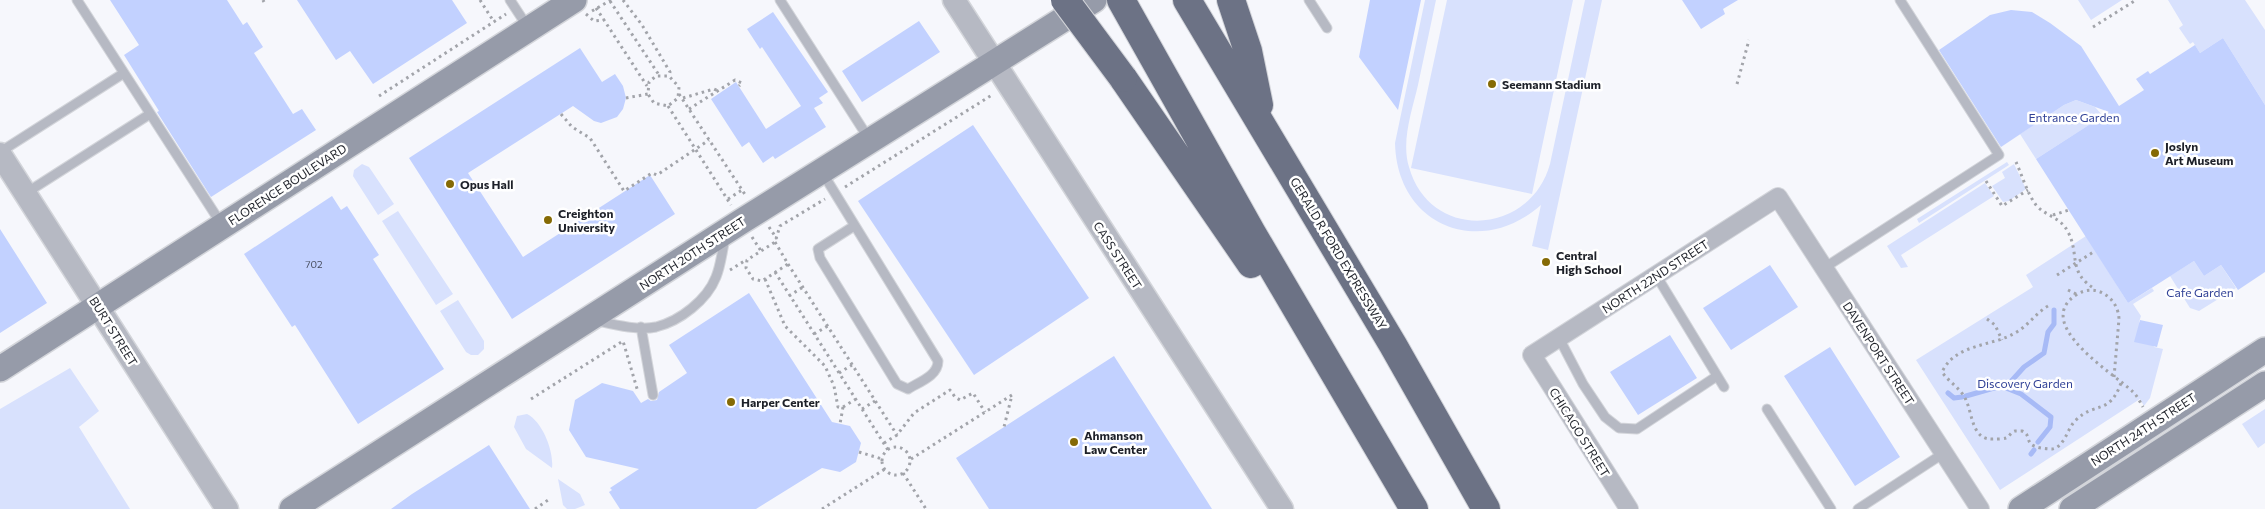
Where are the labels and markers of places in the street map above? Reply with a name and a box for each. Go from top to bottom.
place label: Seemann Stadium [1502,77,1601,91]
marker: Seemann Stadium [1486,78,1498,90]
place label: Joslyn Art Museum [2165,139,2234,167]
marker: Joslyn Art Museum [2149,147,2161,159]
place label: Opus Hall [460,177,513,191]
marker: Opus Hall [444,178,456,190]
place label: Creighton University [558,206,615,234]
marker: Creighton University [542,214,554,226]
place label: Central High School [1556,248,1622,276]
marker: Central High School [1540,256,1552,268]
place label: Harper Center [741,395,820,409]
marker: Harper Center [725,396,737,408]
place label: Ahmanson Law Center [1084,428,1147,456]
marker: Ahmanson Law Center [1068,436,1080,448]

